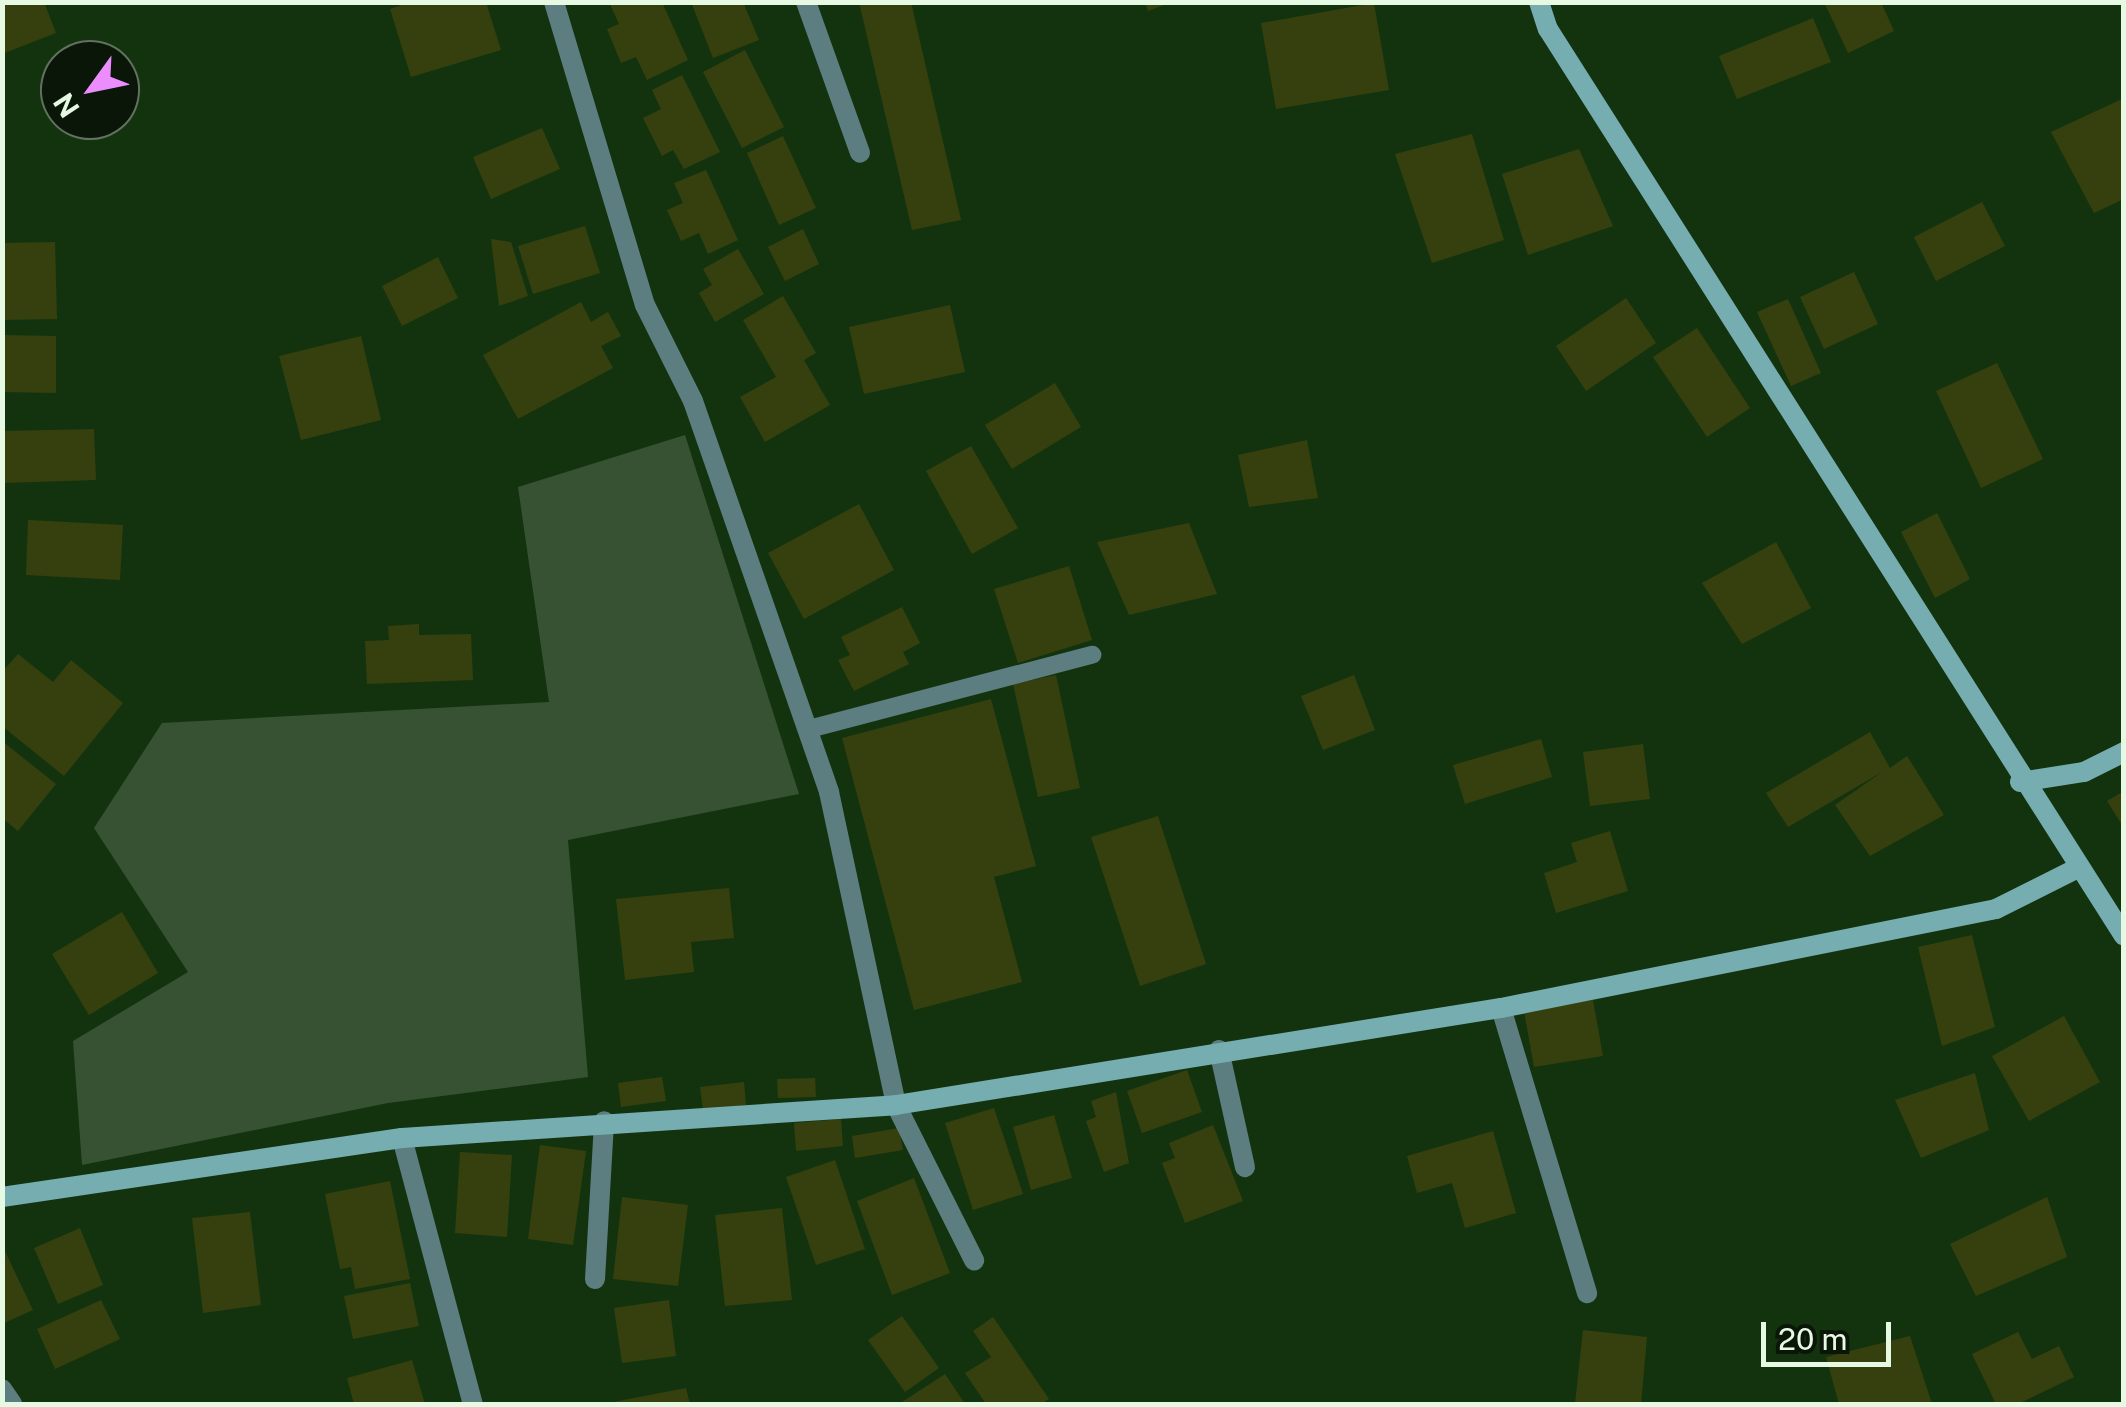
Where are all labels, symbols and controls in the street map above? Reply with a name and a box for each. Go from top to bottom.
north arrow [40,40,140,140]
text: N [46,87,86,124]
scale bar [1766,1302,1896,1364]
text: 20 m [1778,1321,1847,1357]

